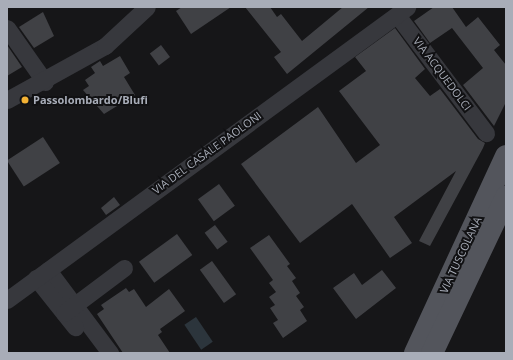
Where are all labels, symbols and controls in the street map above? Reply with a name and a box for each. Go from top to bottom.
street label: VIA ACQUEDOLCI [410,35,474,113]
place label: Passolombardo/Blufi [33,93,148,107]
marker: Passolombardo/Blufi [20,95,30,105]
street label: VIA DEL CASALE PAOLONI [150,109,264,197]
street label: VIA TUSCOLANA [437,215,485,295]

